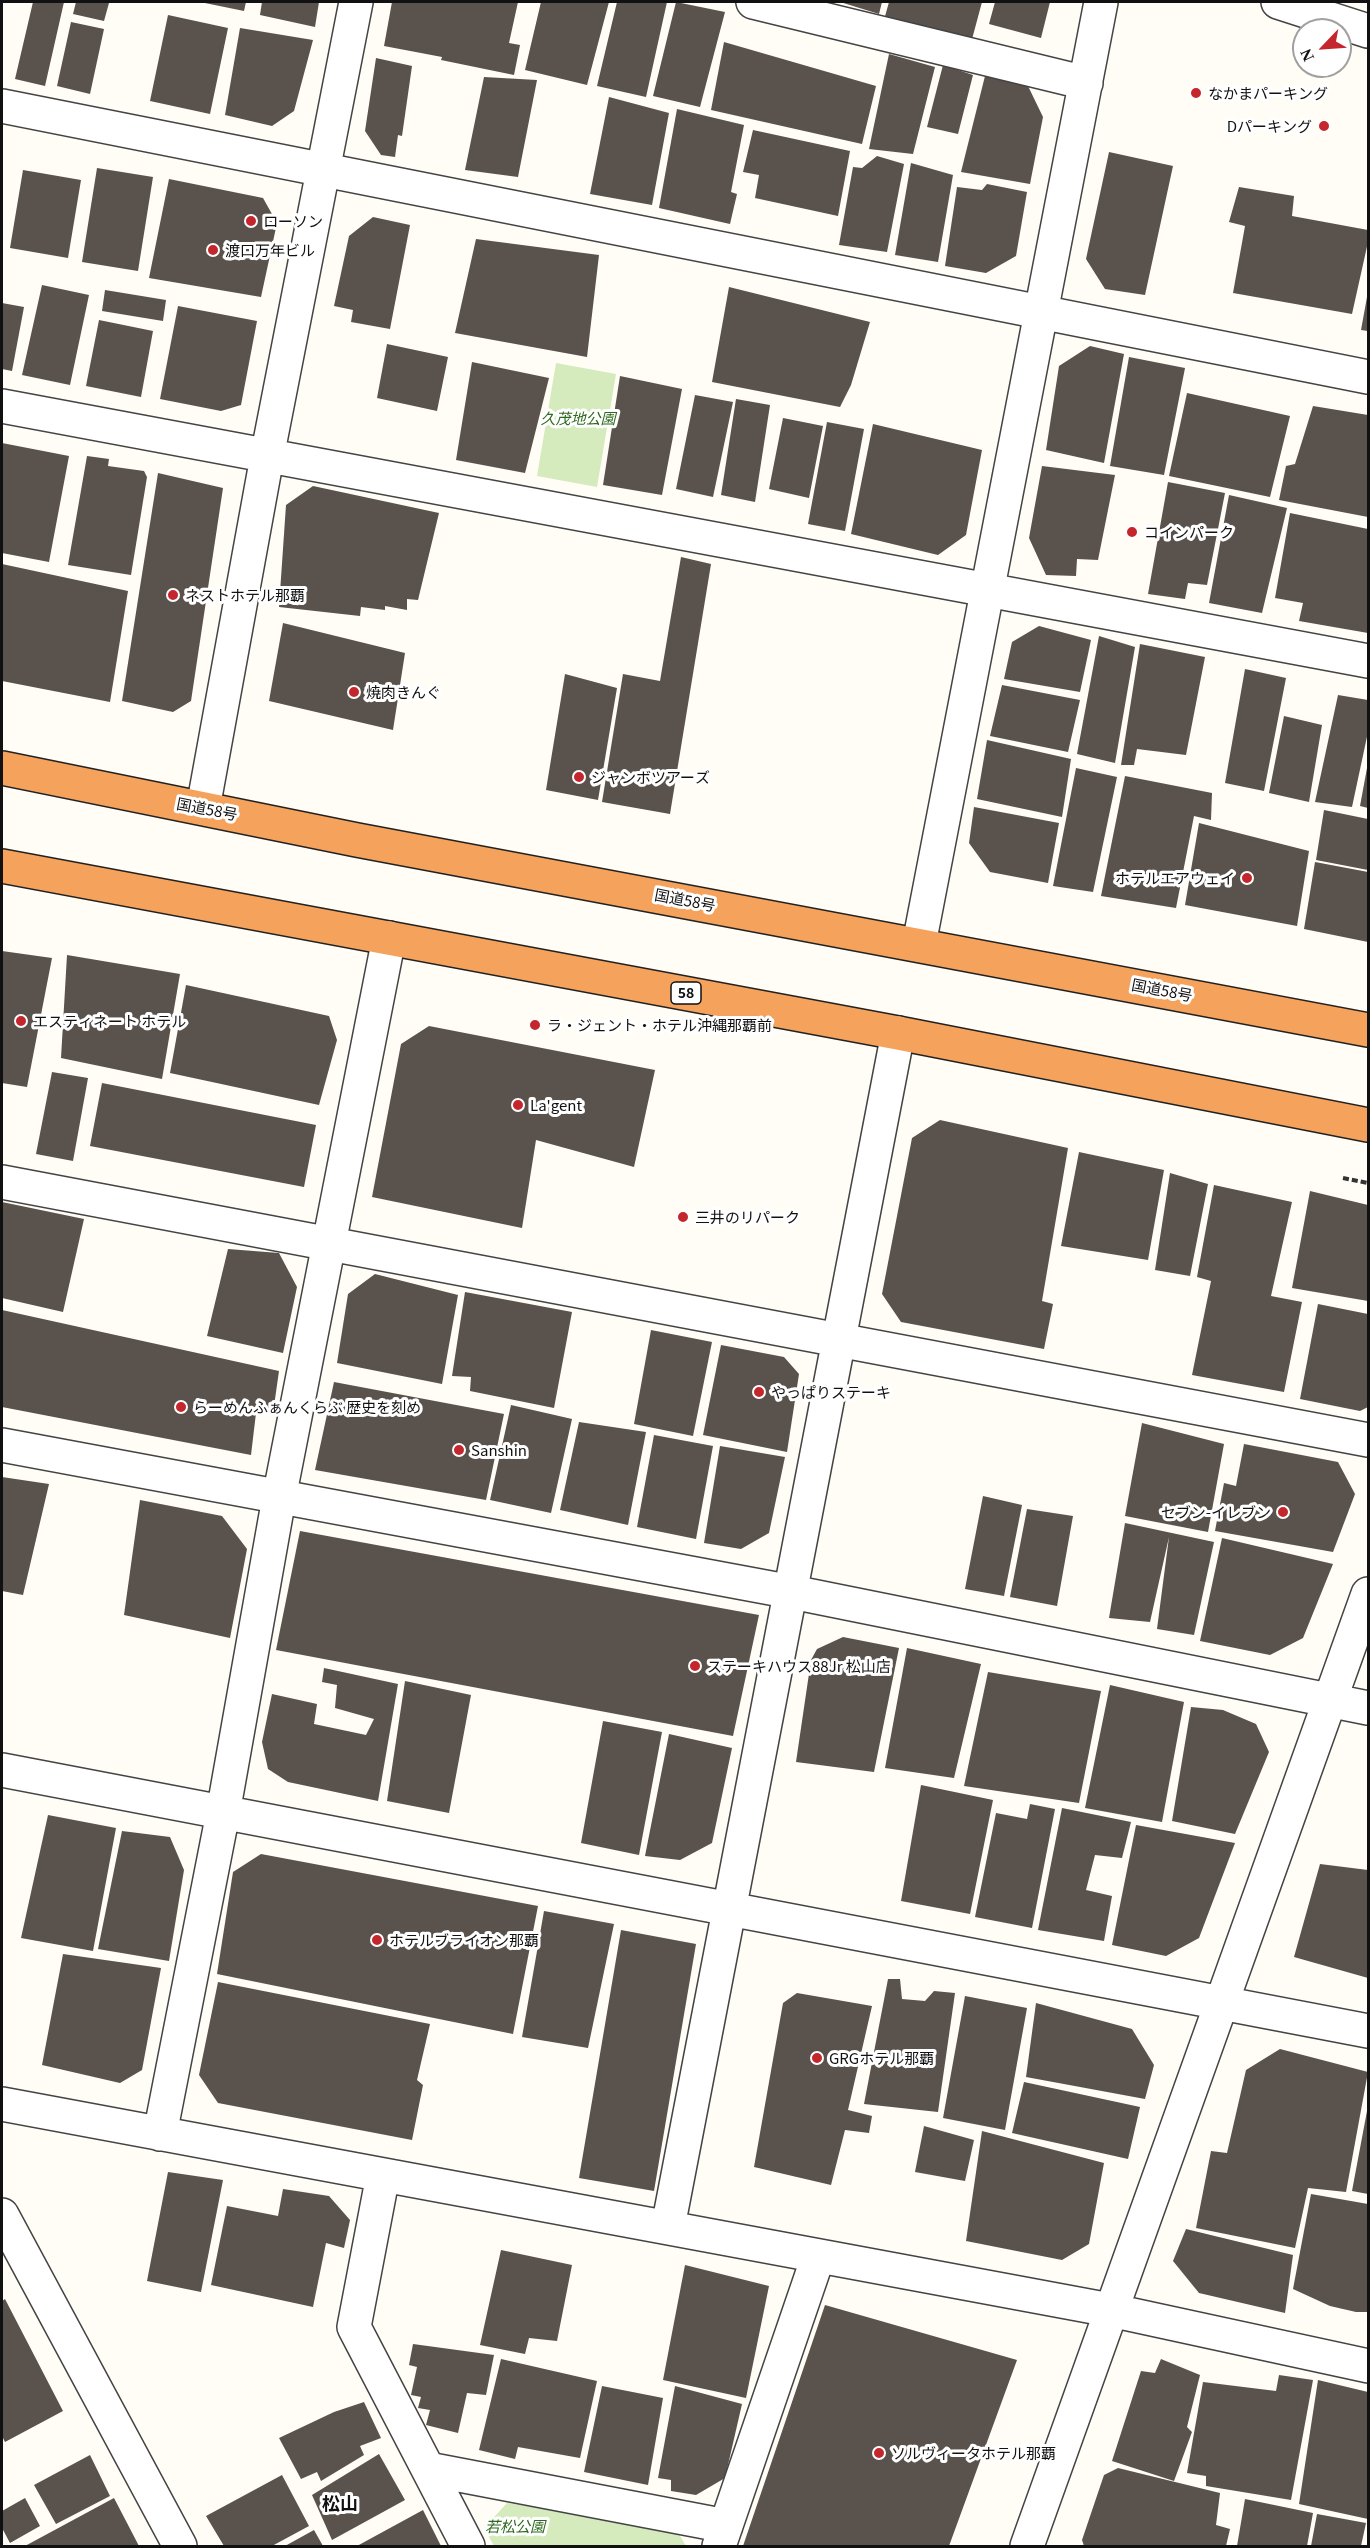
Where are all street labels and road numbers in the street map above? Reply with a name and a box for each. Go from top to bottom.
street label: 国道58号 [175,794,239,824]
street label: 国道58号 [653,885,717,915]
street label: 国道58号 [1130,975,1194,1005]
road number: 58 [671,982,701,1004]

